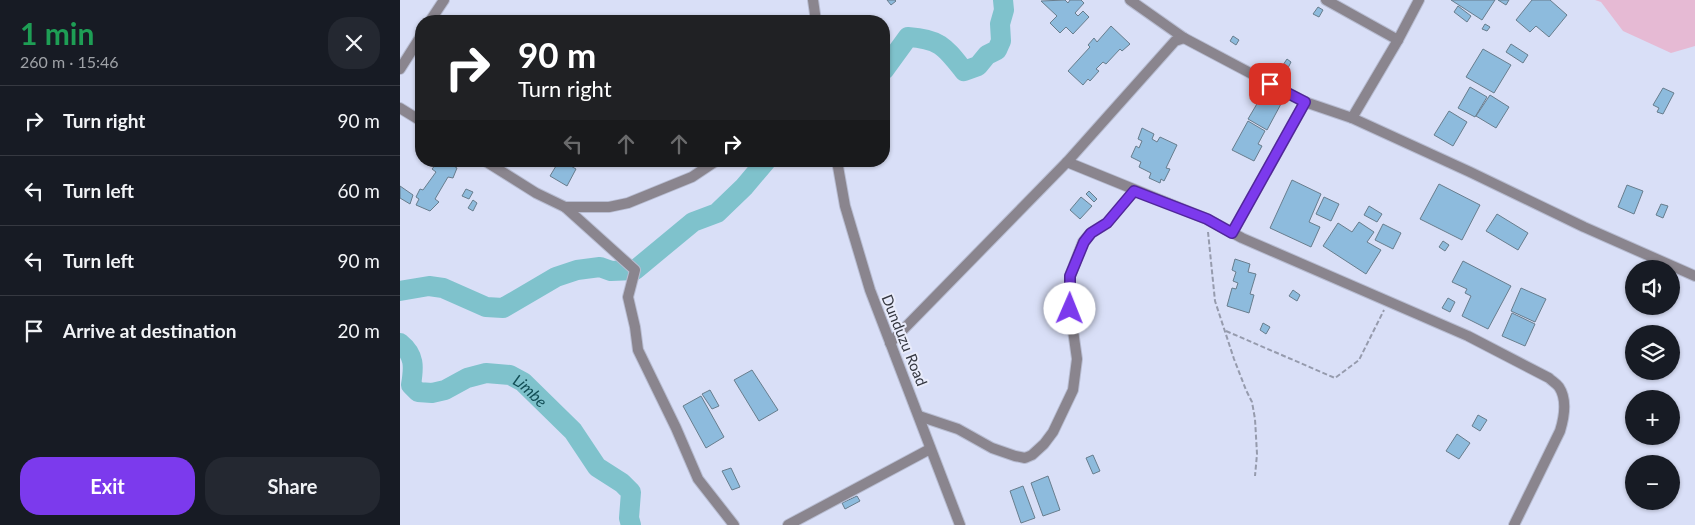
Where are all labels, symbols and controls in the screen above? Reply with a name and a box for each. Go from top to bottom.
text: 1 min [20,15,94,51]
button: close [328,17,380,69]
text: 90 m [518,33,596,75]
icon: right [435,35,500,100]
text: 260 m · 15:46 [20,52,119,71]
pin [1249,63,1291,105]
icon: arrive [1256,70,1284,98]
text: Turn right [518,75,612,102]
icon: right [20,107,48,135]
text: Turn right [63,109,145,132]
text: 90 m [337,109,380,132]
icon: left [559,130,587,158]
icon: ahead [612,130,640,158]
icon: ahead [665,130,693,158]
icon: right [718,130,746,158]
icon: left [20,177,48,205]
text: Turn left [63,179,134,202]
text: 60 m [337,179,380,202]
icon: left [20,247,48,275]
text: Turn left [63,249,134,272]
text: 90 m [337,249,380,272]
map controls [1625,260,1680,510]
button: sound [1625,260,1680,315]
position arrow [1043,282,1095,334]
street label: Dunduzu Road [878,292,932,388]
icon: arrive [20,317,48,345]
text: Arrive at destination [63,319,236,342]
text: 20 m [337,319,380,342]
button: layers [1625,325,1680,380]
water label: Limbe [511,369,552,411]
button: + [1625,390,1680,445]
button: − [1625,455,1680,510]
button: Exit [20,457,195,515]
button: Share [205,457,380,515]

